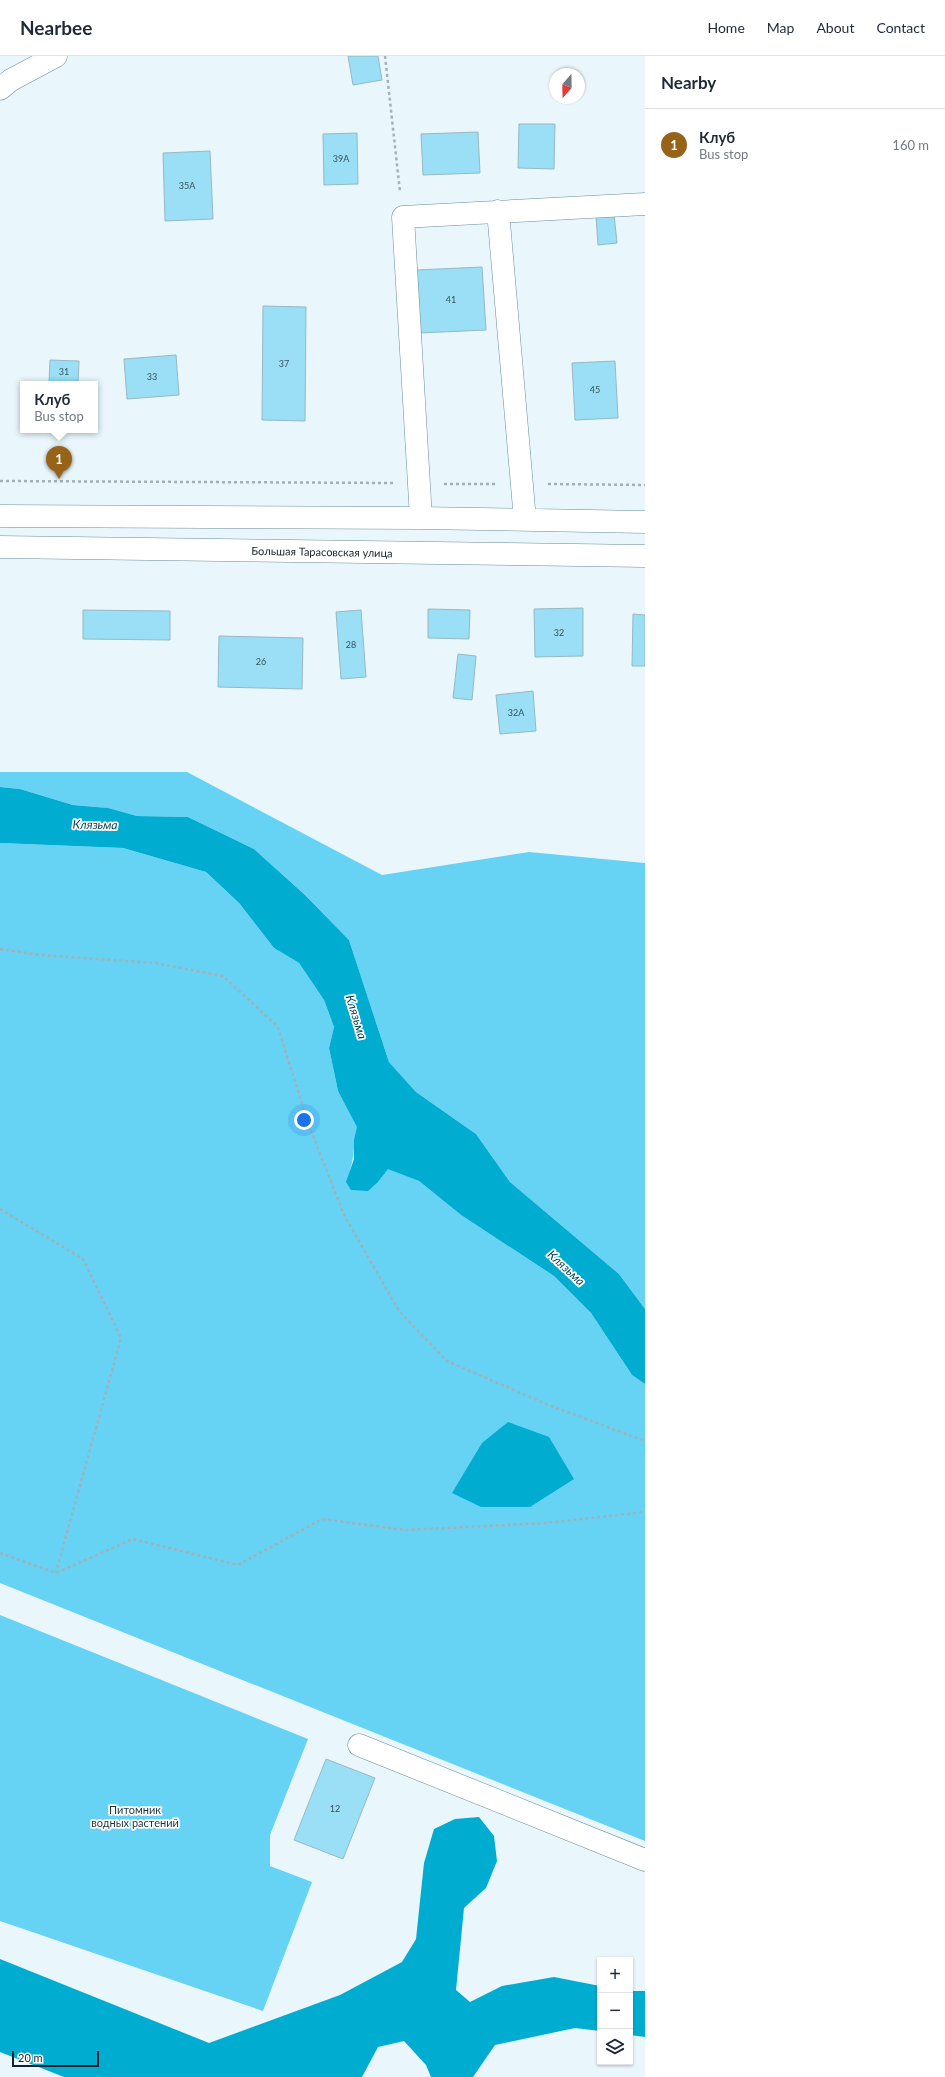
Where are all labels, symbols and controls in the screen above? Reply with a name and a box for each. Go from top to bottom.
text: Nearbee [20,16,92,39]
text: Home [707,19,745,36]
text: Map [767,19,794,36]
text: About [816,19,854,36]
text: Contact [876,19,925,36]
north arrow [549,68,585,104]
text: Nearby [661,72,716,93]
text: Клуб [699,128,735,146]
text: 1 [670,137,678,153]
text: 160 m [892,137,929,153]
text: Bus stop [699,146,748,162]
house number: 39А [333,153,350,164]
house number: 35А [179,180,196,191]
house number: 41 [446,294,456,305]
house number: 37 [279,358,289,369]
house number: 31 [59,366,69,377]
house number: 33 [147,371,157,382]
popup [20,381,98,433]
house number: 45 [590,384,600,395]
text: Клуб [34,390,70,408]
text: Bus stop [34,408,84,424]
pin: 1 [46,446,72,479]
street label: Большая Тарасовская улица [251,544,393,559]
house number: 32 [554,627,564,638]
house number: 28 [346,639,356,650]
house number: 26 [256,656,266,667]
house number: 32А [508,707,525,718]
water label: Клязьма [72,817,118,832]
water label: Клязьма [343,993,370,1041]
your location [294,1110,314,1130]
water label: Клязьма [545,1247,588,1289]
park label: Питомник водных растений [91,1803,179,1829]
house number: 12 [330,1803,340,1814]
map controls [597,1957,633,2065]
button: + [597,1957,633,1993]
button: − [597,1993,633,2029]
button: layers [597,2029,633,2065]
scale bar [12,2049,99,2068]
text: 20 m [18,2051,43,2064]

